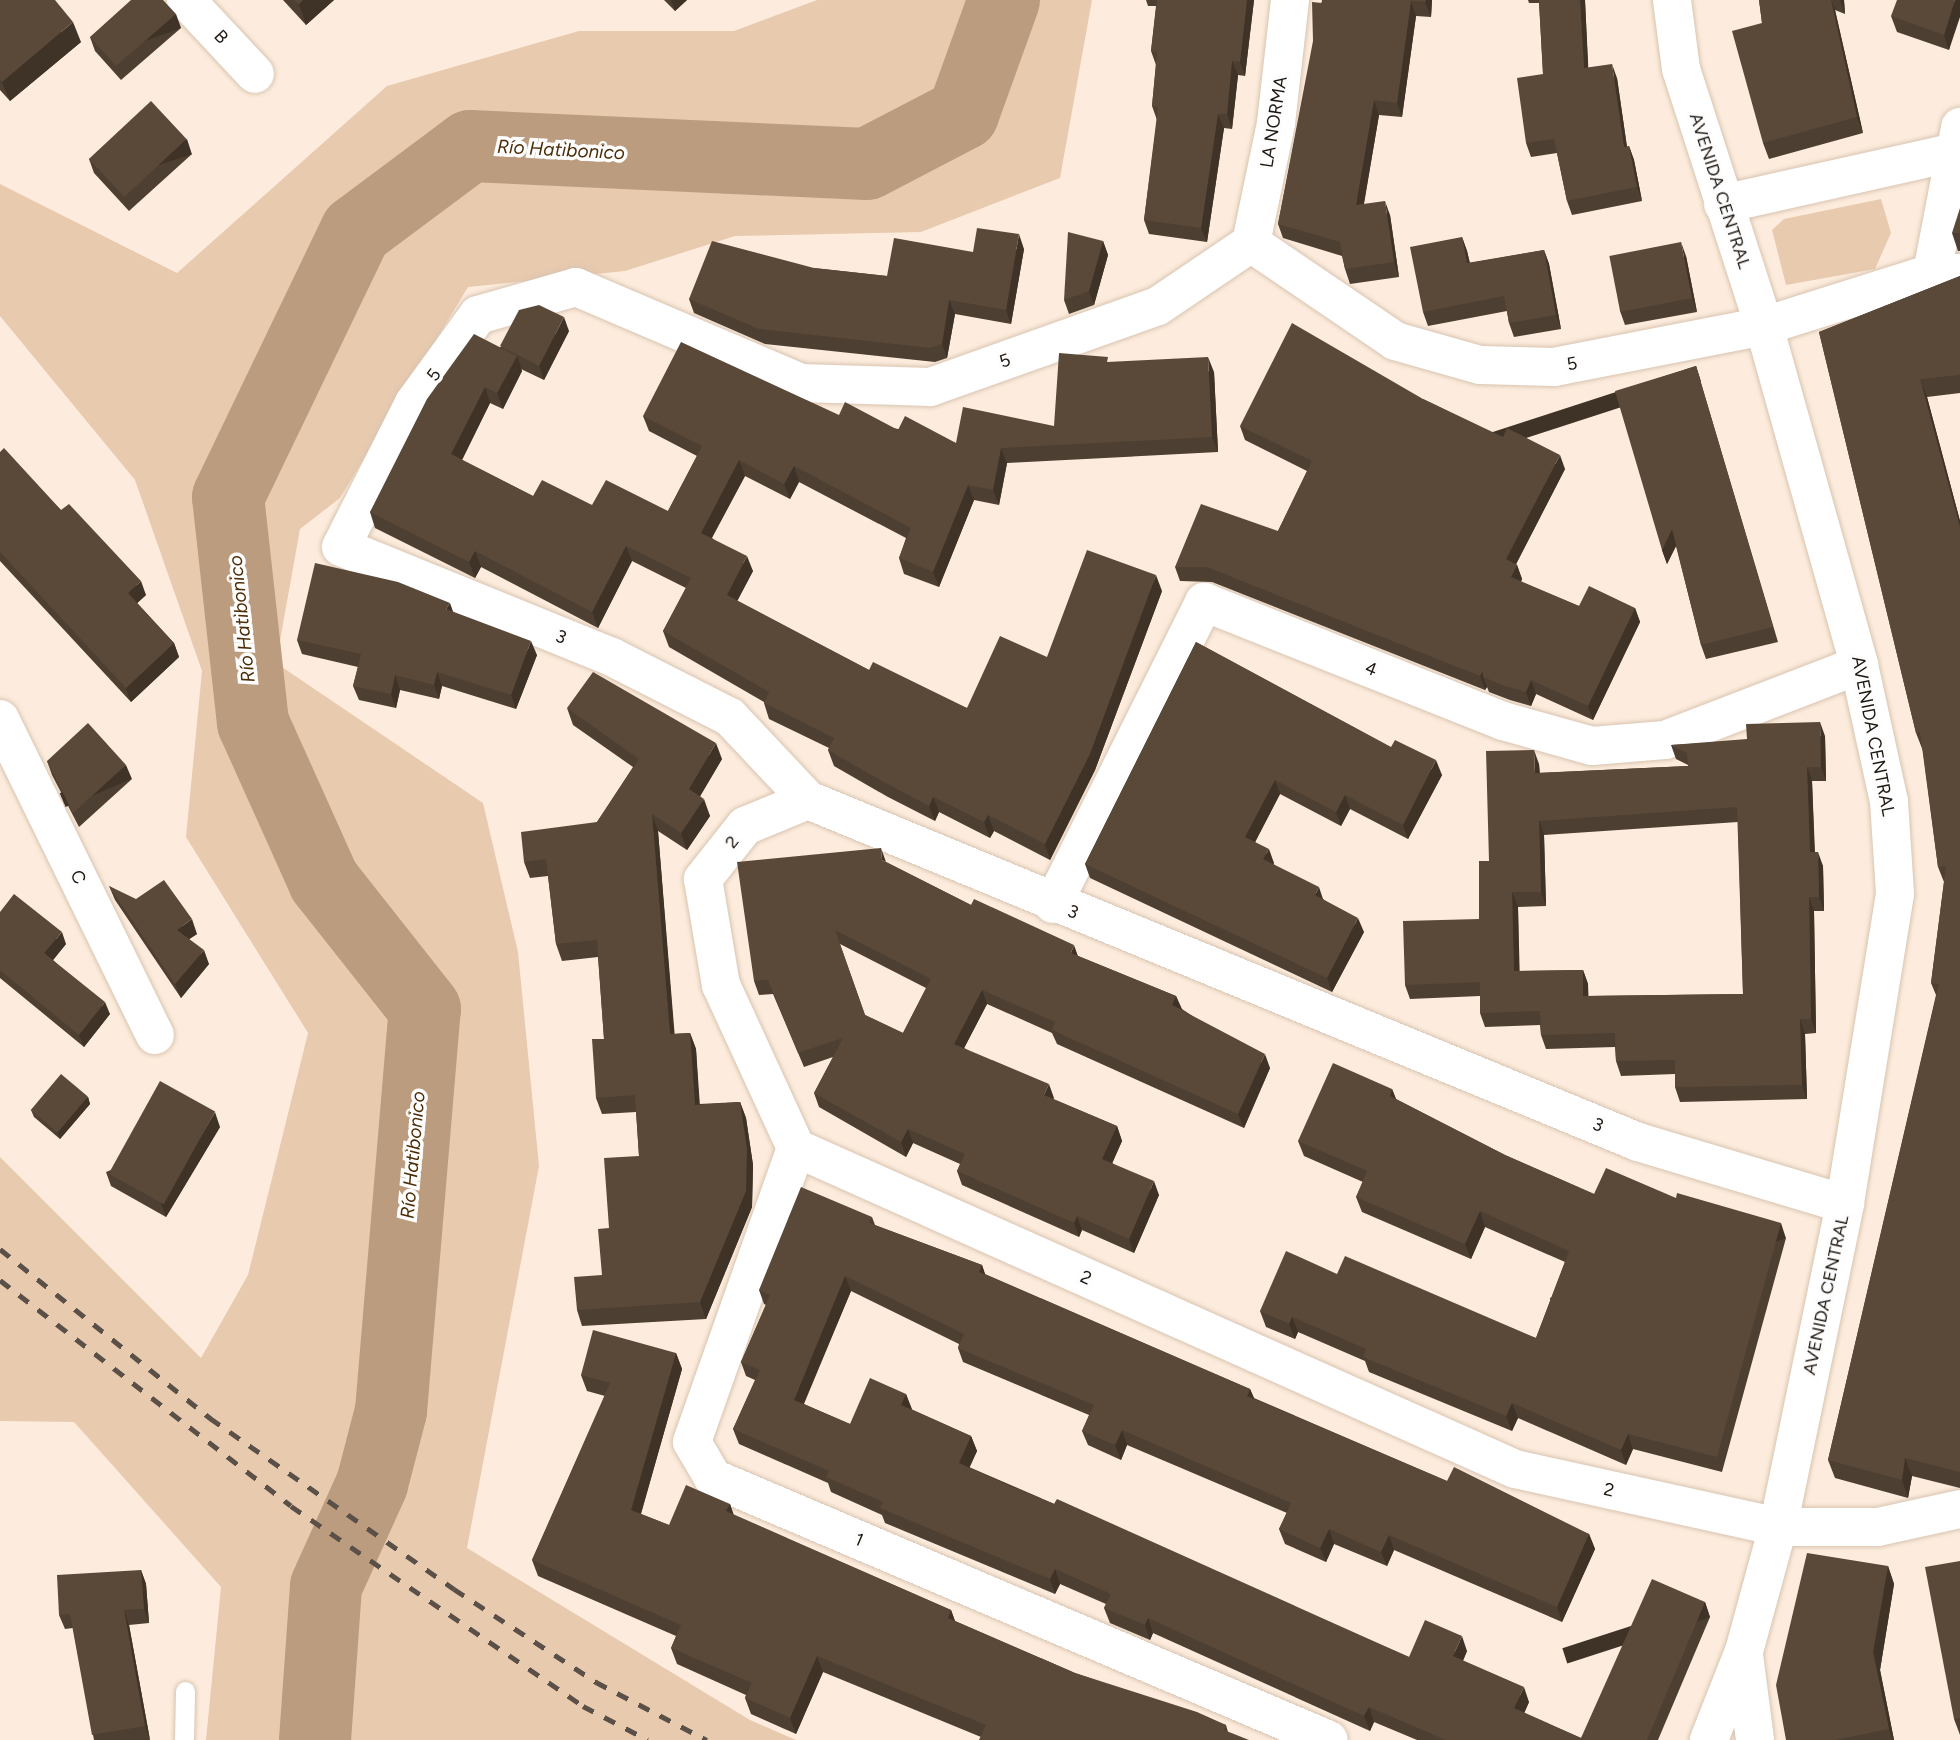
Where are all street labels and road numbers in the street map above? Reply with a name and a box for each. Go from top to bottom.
street label: B [209,26,233,48]
street label: LA NORMA [1256,75,1292,169]
street label: AVENIDA CENTRAL [1685,110,1755,272]
street label: 5 [996,349,1014,373]
street label: 5 [1565,352,1579,376]
street label: 5 [422,364,446,386]
street label: 3 [552,625,570,649]
street label: AVENIDA CENTRAL [1847,654,1899,818]
street label: 4 [1362,657,1380,681]
street label: 2 [720,831,744,853]
street label: C [65,866,91,888]
street label: 3 [1064,900,1082,924]
street label: 3 [1589,1113,1607,1137]
street label: AVENIDA CENTRAL [1799,1213,1853,1377]
street label: 2 [1077,1266,1095,1290]
street label: 2 [1602,1478,1616,1502]
street label: 1 [851,1529,867,1551]

